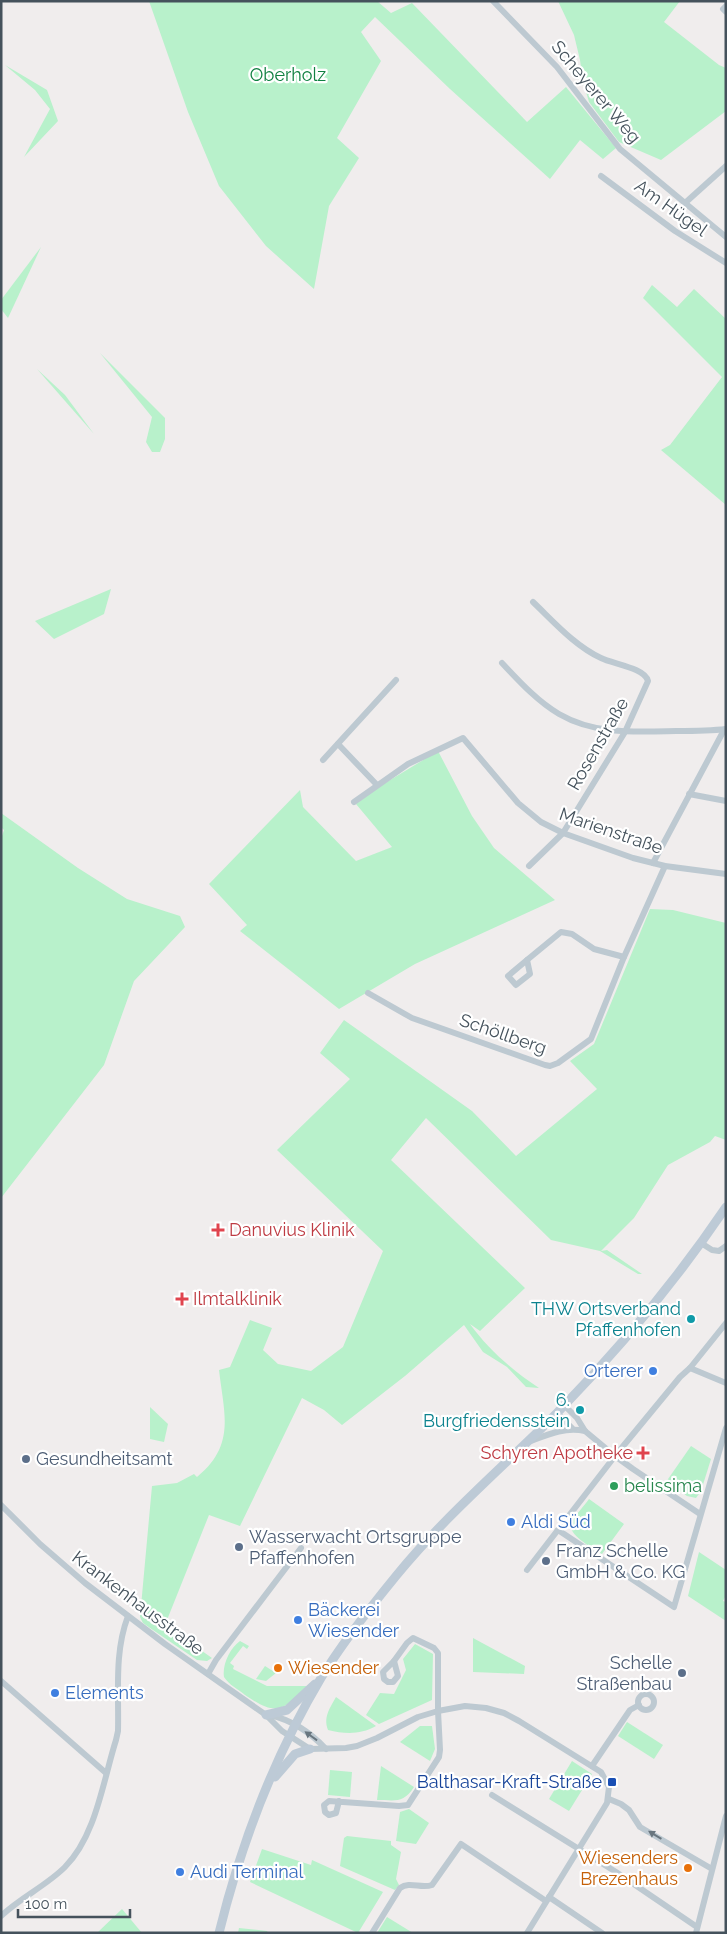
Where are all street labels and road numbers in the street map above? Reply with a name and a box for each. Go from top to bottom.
street label: Scheyerer Weg [547,36,645,147]
street label: Am Hügel [631,175,712,240]
street label: Rosenstraße [563,693,633,794]
street label: Marienstraße [557,803,666,858]
street label: Schöllberg [457,1009,549,1058]
street label: Krankenhausstraße [68,1546,209,1659]

